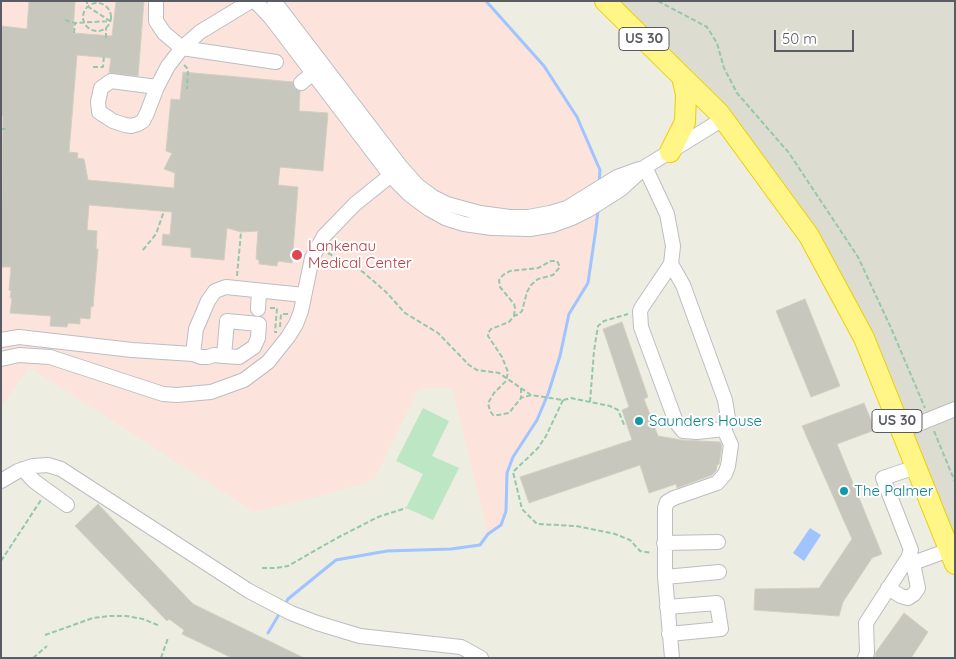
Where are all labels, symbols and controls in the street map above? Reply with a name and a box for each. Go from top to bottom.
scale bar [776,20,856,52]
road number: US 30 [619,28,669,50]
text: 50 m [782,29,817,48]
place label: Lankenau Medical Center [308,237,412,272]
marker: Lankenau Medical Center [290,248,304,262]
road number: US 30 [872,410,922,432]
place label: Saunders House [649,412,762,430]
marker: Saunders House [633,415,645,427]
place label: The Palmer [854,482,933,500]
marker: The Palmer [838,485,850,497]

